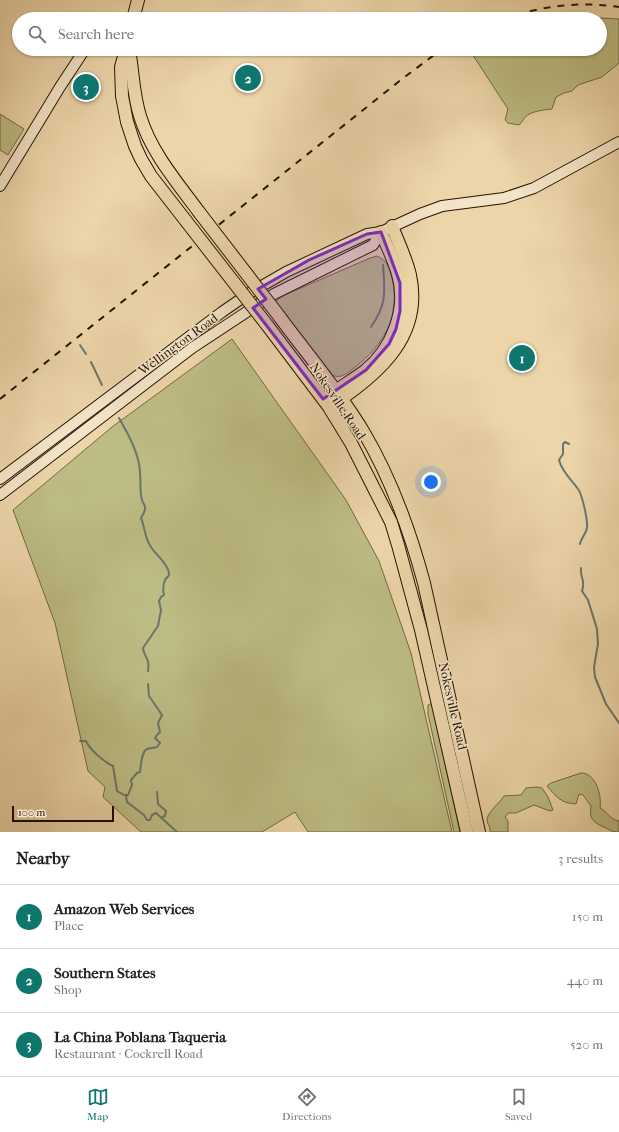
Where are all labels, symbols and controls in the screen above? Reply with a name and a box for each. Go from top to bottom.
search box [12,12,607,56]
icon: search [26,23,48,45]
text: Search here [58,25,134,43]
pin: 2 [235,63,261,93]
pin: 3 [73,72,99,102]
street label: Wellington Road [135,310,221,378]
pin: 1 [509,343,535,373]
street label: Nokesville Road [307,360,370,443]
your location [421,472,441,492]
street label: Nokesville Road [436,661,471,752]
scale bar [12,804,114,823]
text: 100 m [18,806,46,819]
text: Nearby [16,848,70,868]
text: 3 results [558,851,603,866]
text: Amazon Web Services [54,900,194,918]
text: 1 [27,909,31,924]
text: 150 m [572,909,603,924]
text: Place [54,918,84,933]
text: Southern States [54,964,155,982]
text: 2 [26,973,32,988]
text: 440 m [567,973,603,988]
text: Shop [54,982,82,997]
text: La China Poblana Taqueria [54,1028,226,1046]
text: 3 [26,1037,32,1052]
text: 520 m [570,1037,603,1052]
text: Restaurant · Cockrell Road [54,1046,203,1061]
tab: Map [87,1086,109,1123]
tab: Directions [282,1086,332,1123]
tab: Saved [505,1086,532,1123]

